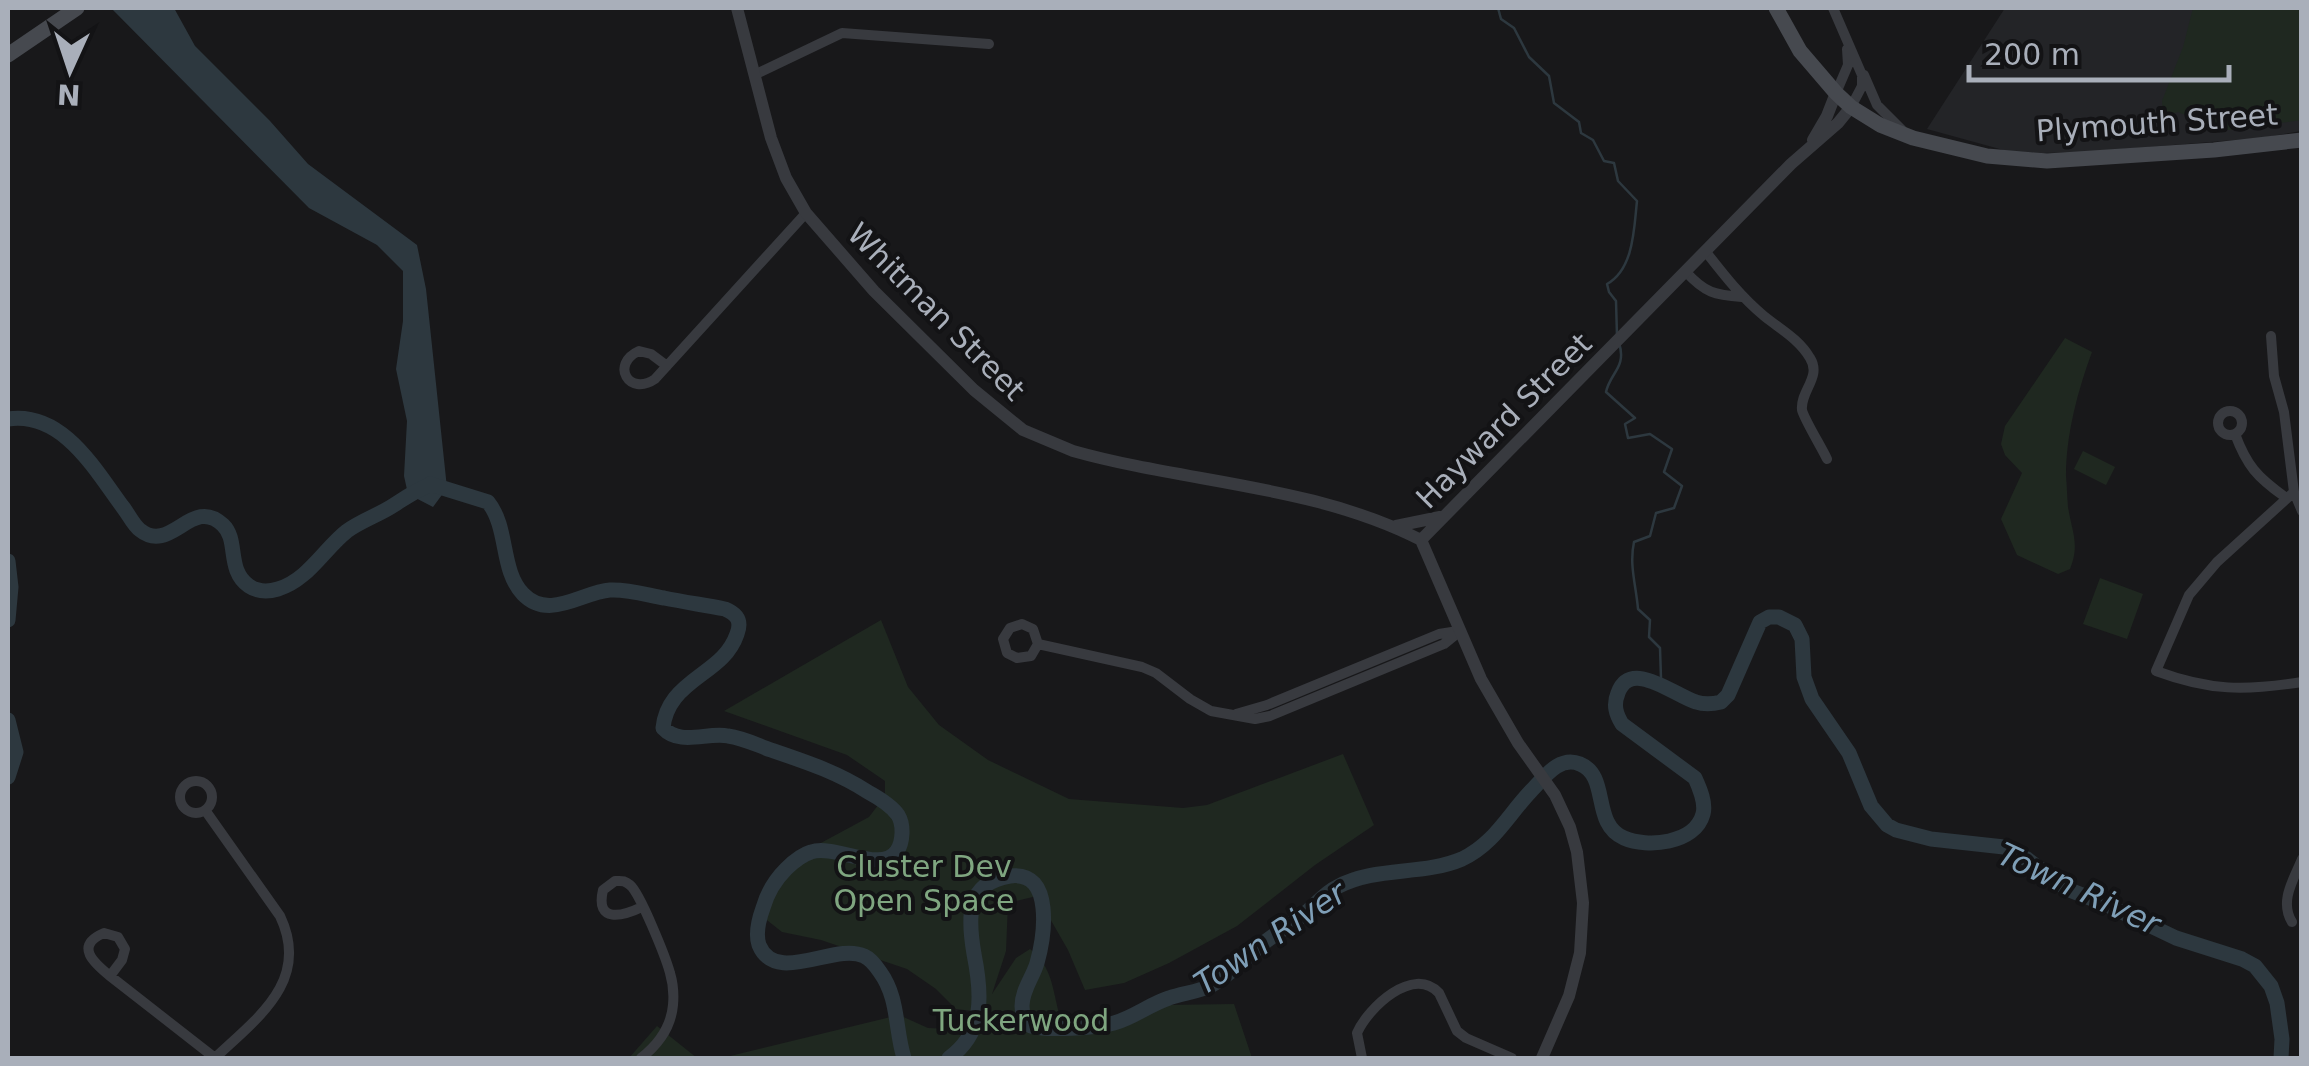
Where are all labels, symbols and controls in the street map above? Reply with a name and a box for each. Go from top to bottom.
north arrow [20,20,120,120]
scale bar [1969,20,2229,82]
text: 200 m [1984,37,2080,72]
text: N [56,77,81,112]
street label: Plymouth Street [2035,97,2279,148]
street label: Whitman Street [841,216,1032,408]
street label: Hayward Street [1409,326,1599,515]
water label: Town River [1992,835,2168,944]
park label: Cluster Dev Open Space [833,849,1015,918]
water label: Town River [1187,872,1355,1003]
park label: Tuckerwood [932,1003,1109,1038]

